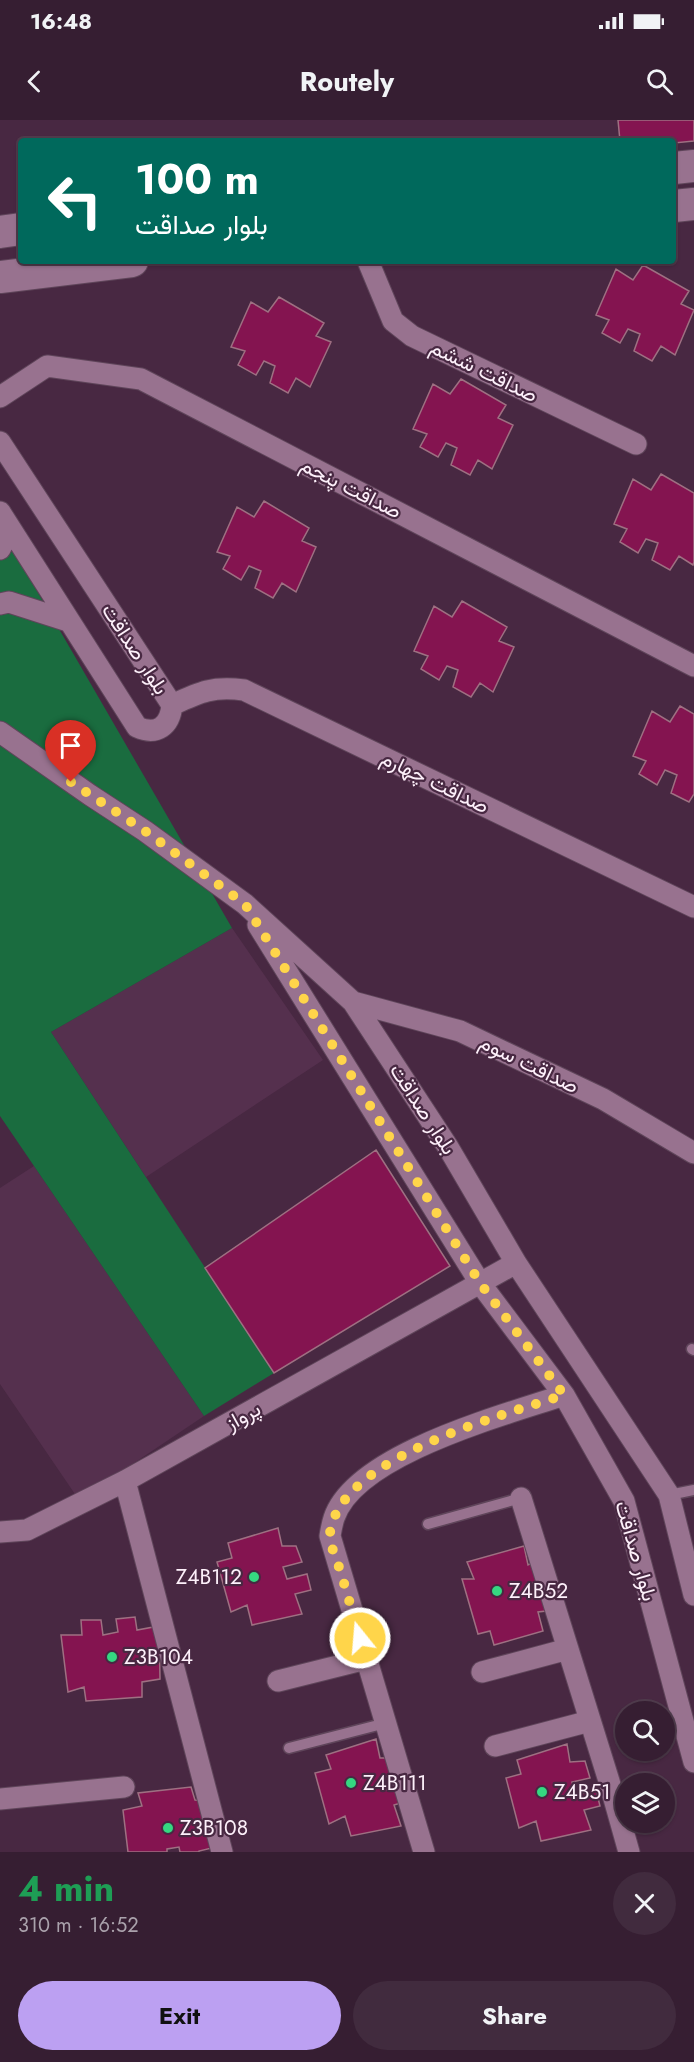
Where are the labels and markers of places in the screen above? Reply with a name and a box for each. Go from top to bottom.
pin [45,720,96,782]
place label: Z4B112 [176,1562,242,1592]
marker: Z4B112 [247,1570,261,1584]
place label: Z4B52 [509,1576,568,1606]
marker: Z4B52 [490,1584,504,1598]
place label: Z3B104 [124,1642,193,1672]
marker: Z3B104 [105,1650,119,1664]
place label: Z4B111 [363,1768,427,1798]
marker: Z4B111 [344,1776,358,1790]
place label: Z4B51 [554,1777,611,1807]
marker: Z4B51 [535,1785,549,1799]
place label: Z3B108 [180,1813,248,1843]
marker: Z3B108 [161,1821,175,1835]

